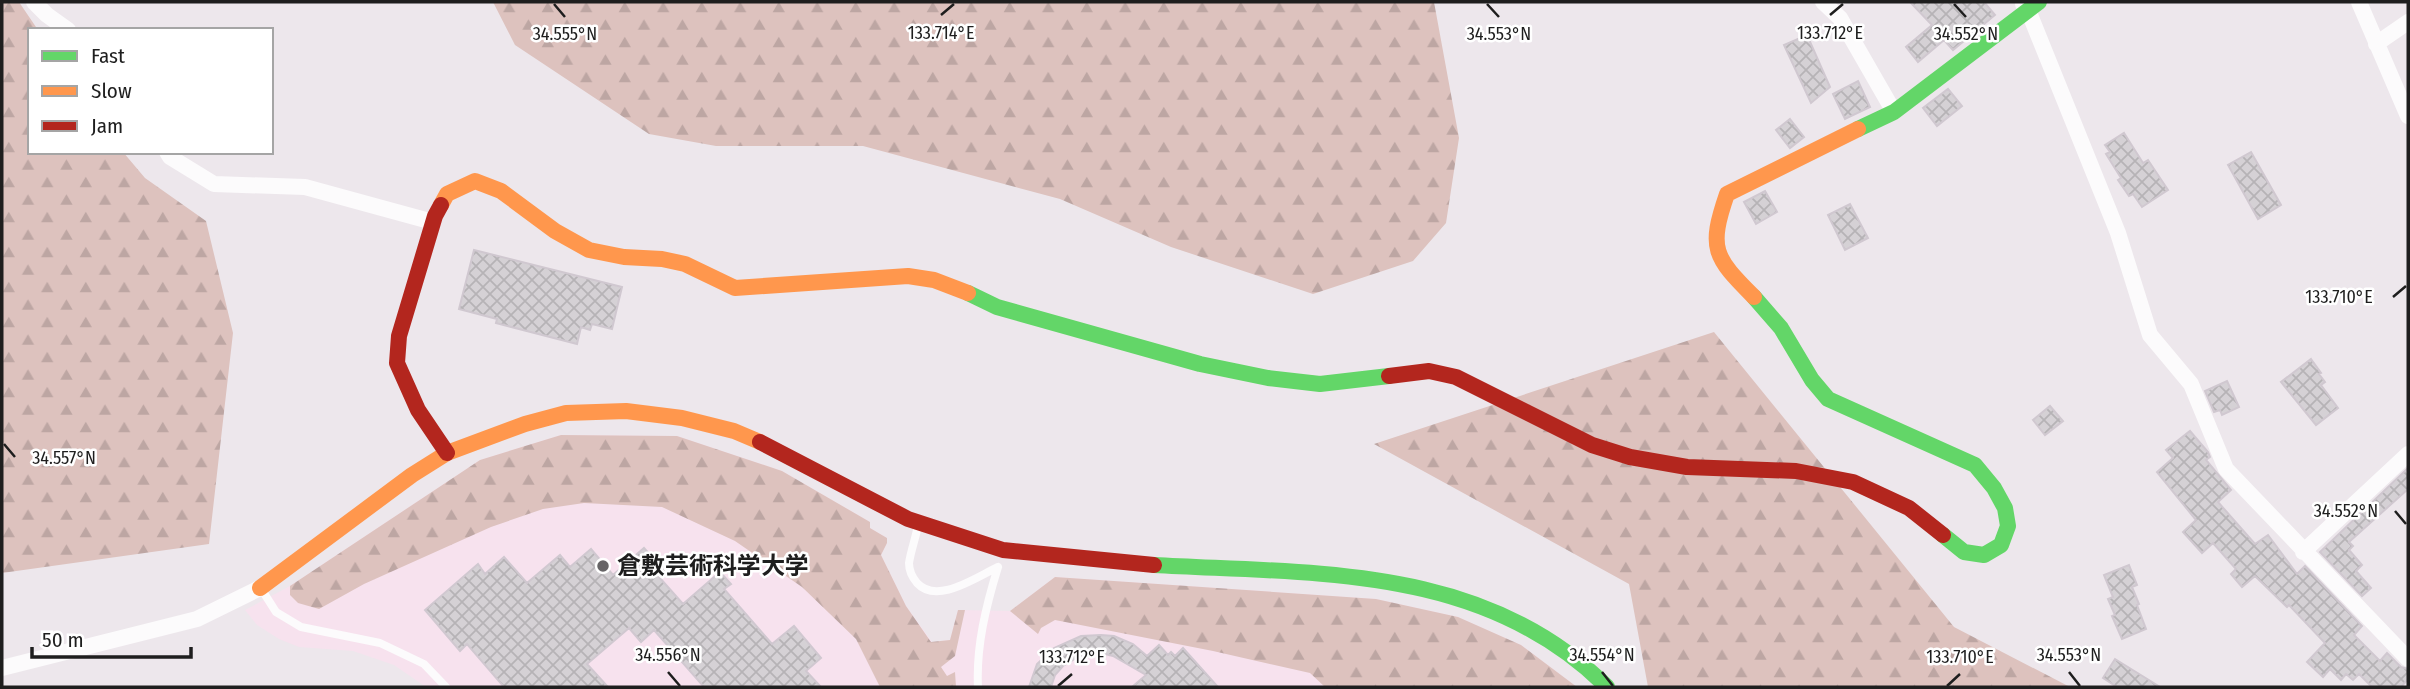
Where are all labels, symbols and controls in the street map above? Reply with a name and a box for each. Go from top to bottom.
text: 133.714°E [908,22,974,44]
text: 133.712°E [1797,22,1863,44]
text: 34.555°N [533,23,597,45]
text: 34.553°N [1467,23,1531,45]
text: 34.552°N [1934,23,1998,45]
legend [28,28,273,154]
text: Fast [91,43,125,69]
text: Slow [91,78,132,104]
text: Jam [91,113,123,139]
text: 133.710°E [2305,286,2373,308]
text: 34.557°N [32,447,96,469]
text: 34.552°N [2314,500,2378,522]
place label: 倉敷芸術科学大学 [617,552,809,580]
marker: 倉敷芸術科学大学 [595,558,611,574]
scale bar [32,616,191,660]
text: 50 m [42,627,84,653]
text: 34.556°N [635,644,701,666]
text: 34.554°N [1569,644,1635,666]
text: 34.553°N [2037,644,2101,666]
text: 133.712°E [1039,646,1105,668]
text: 133.710°E [1926,646,1994,668]

